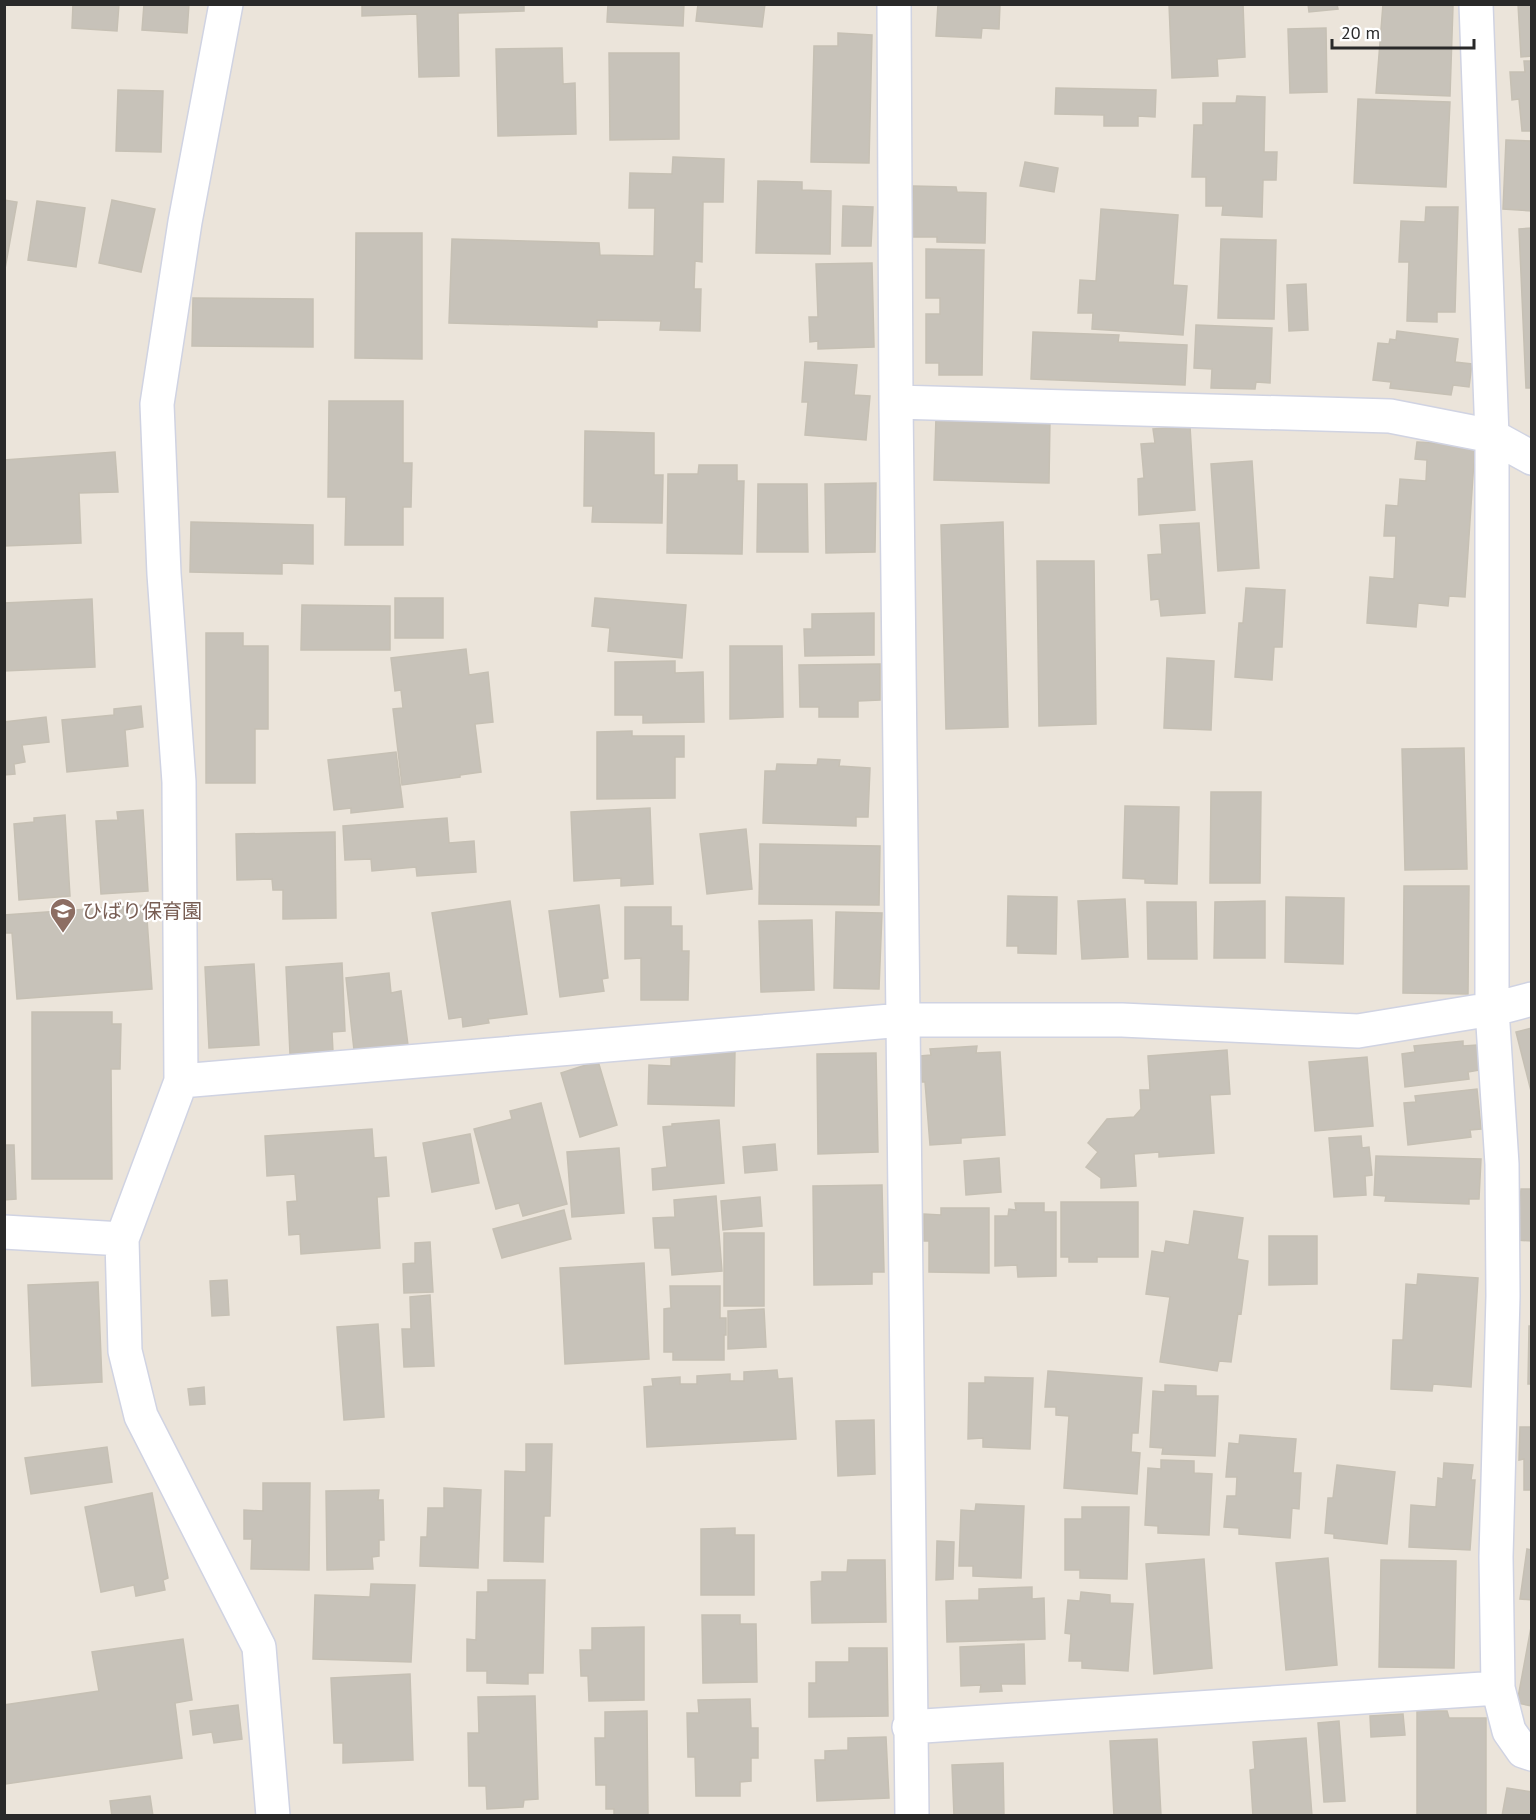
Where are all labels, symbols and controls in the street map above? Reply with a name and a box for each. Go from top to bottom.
scale bar [1332,12,1474,50]
text: 20 m [1341,21,1380,44]
school or university icon: ひばり保育園 [48,896,78,934]
place label: ひばり保育園 [82,898,202,924]

